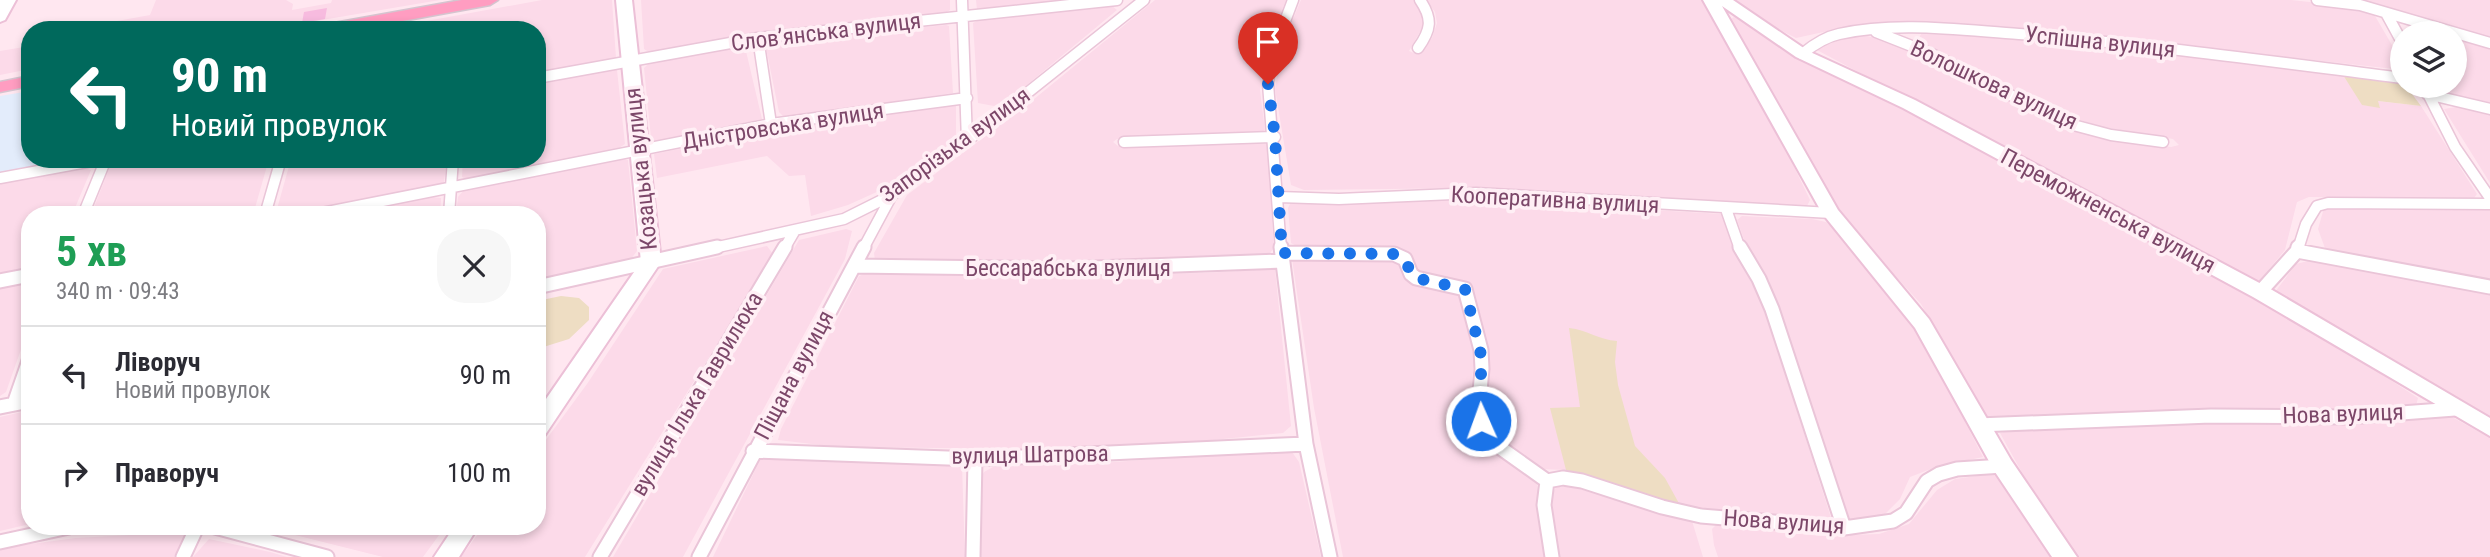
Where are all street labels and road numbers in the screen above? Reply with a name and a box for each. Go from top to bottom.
street label: Словʼянська вулиця [729,7,923,57]
street label: Успішна вулиця [2024,21,2176,63]
street label: Волошкова вулиця [1906,35,2082,135]
street label: Запорізька вулиця [875,82,1035,208]
street label: Козацька вулиця [619,86,663,252]
street label: Дністровська вулиця [680,97,886,155]
street label: Переможненська вулиця [1996,143,2220,279]
street label: Кооперативна вулиця [1450,181,1660,219]
street label: Бессарабська вулиця [965,255,1171,282]
street label: вулиця Ілька Гаврилюка [625,287,769,501]
street label: Піщана вулиця [749,306,839,444]
street label: Нова вулиця [2282,398,2404,430]
street label: вулиця Шатрова [951,440,1109,470]
street label: Нова вулиця [1723,504,1845,540]

